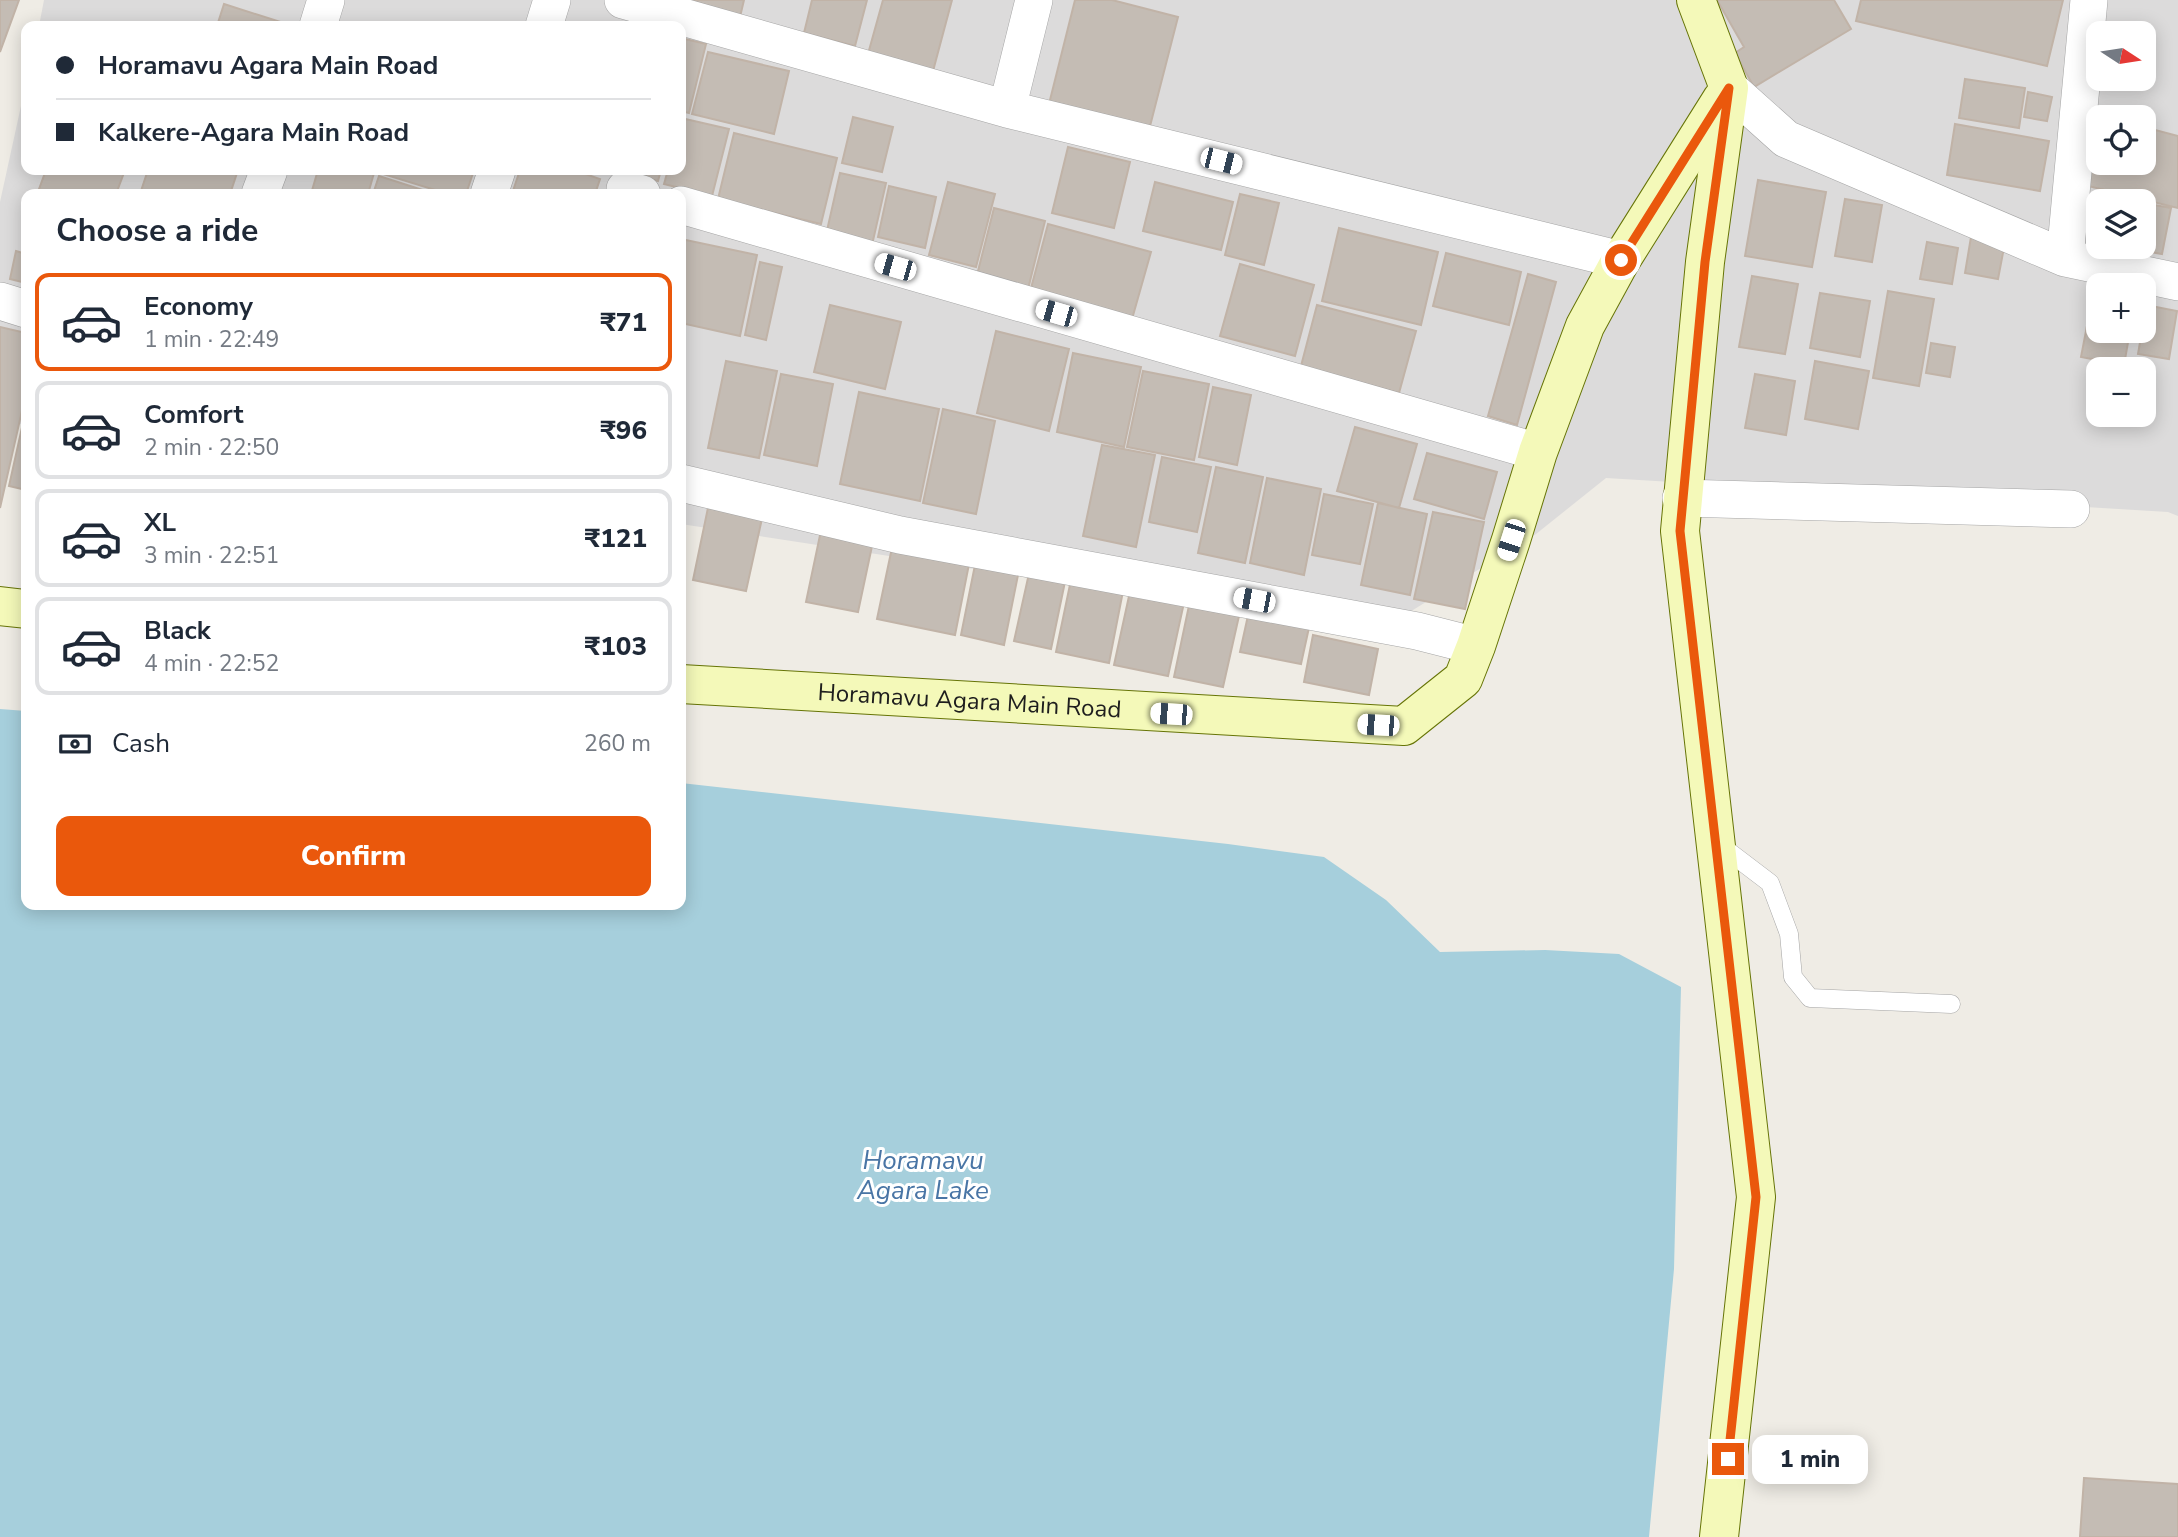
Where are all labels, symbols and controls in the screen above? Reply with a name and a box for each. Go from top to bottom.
north arrow [2086,21,2156,91]
map controls [2086,21,2156,427]
text: Horamavu Agara Main Road [98,48,438,83]
button: locate [2086,105,2156,175]
text: Kalkere-Agara Main Road [98,115,409,150]
car [1199,146,1244,176]
button: layers [2086,189,2156,259]
text: Choose a ride [56,209,258,252]
route start [1605,244,1637,276]
car [872,251,919,283]
button: + [2086,273,2156,343]
text: Economy [144,289,253,324]
icon: car [60,291,123,354]
car [1033,297,1080,329]
text: ₹71 [600,305,647,340]
text: 1 min · 22:49 [144,324,279,355]
button: − [2086,357,2156,427]
text: Comfort [144,397,244,432]
icon: car [60,399,123,462]
text: ₹96 [600,413,647,448]
text: 2 min · 22:50 [144,432,279,463]
text: XL [144,505,176,540]
icon: car [60,507,123,570]
car [1495,517,1528,563]
text: ₹121 [585,521,647,556]
text: 3 min · 22:51 [144,540,279,571]
car [1232,586,1277,614]
text: Black [144,613,211,648]
icon: car [60,615,123,678]
text: ₹103 [585,629,647,664]
text: 4 min · 22:52 [144,648,279,679]
street label: Horamavu Agara Main Road [817,676,1122,726]
car [1150,702,1193,726]
car [1357,713,1400,737]
icon: cash [56,725,94,763]
text: Cash [112,726,170,761]
text: 260 m [584,728,651,759]
button: Confirm [56,816,651,896]
water label: Horamavu Agara Lake [856,1143,989,1208]
callout: 1 min [1752,1434,1868,1484]
route end [1712,1443,1744,1475]
text: 1 min [1780,1444,1840,1475]

